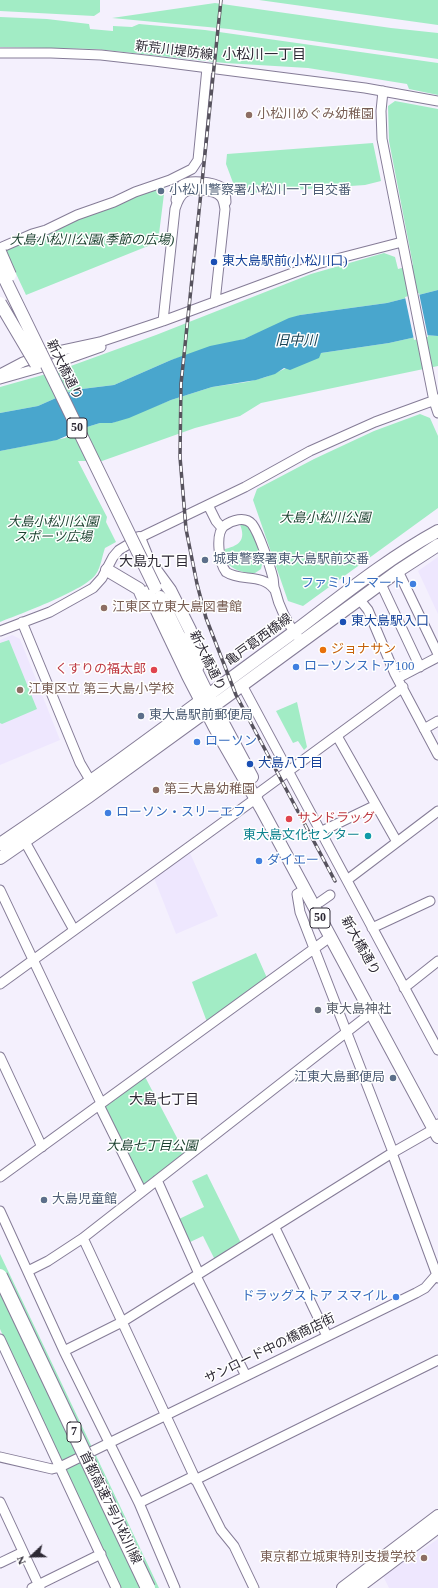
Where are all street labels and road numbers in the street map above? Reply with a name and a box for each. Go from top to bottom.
street label: 新荒川堤防線 [134,39,214,63]
street label: 新大橋通り [43,337,85,403]
road number: 50 [67,418,87,438]
street label: 亀戸葛西橋線 [223,611,295,669]
street label: 新大橋通り [186,628,228,694]
road number: 50 [310,908,330,928]
street label: 新大橋通り [337,914,383,978]
street label: サンロード中の橋商店街 [202,1311,338,1387]
road number: 7 [67,1422,81,1442]
street label: 首都高速7号小松川線 [76,1449,144,1567]

